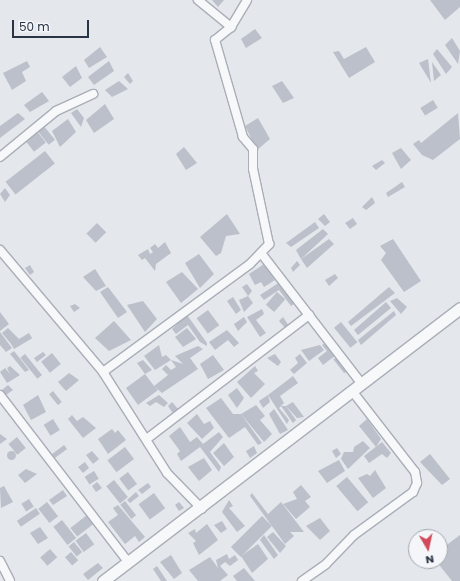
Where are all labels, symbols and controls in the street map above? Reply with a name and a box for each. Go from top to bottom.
scale bar [14,12,91,38]
text: 50 m [19,18,50,35]
north arrow [408,529,448,569]
text: N [424,551,435,568]

